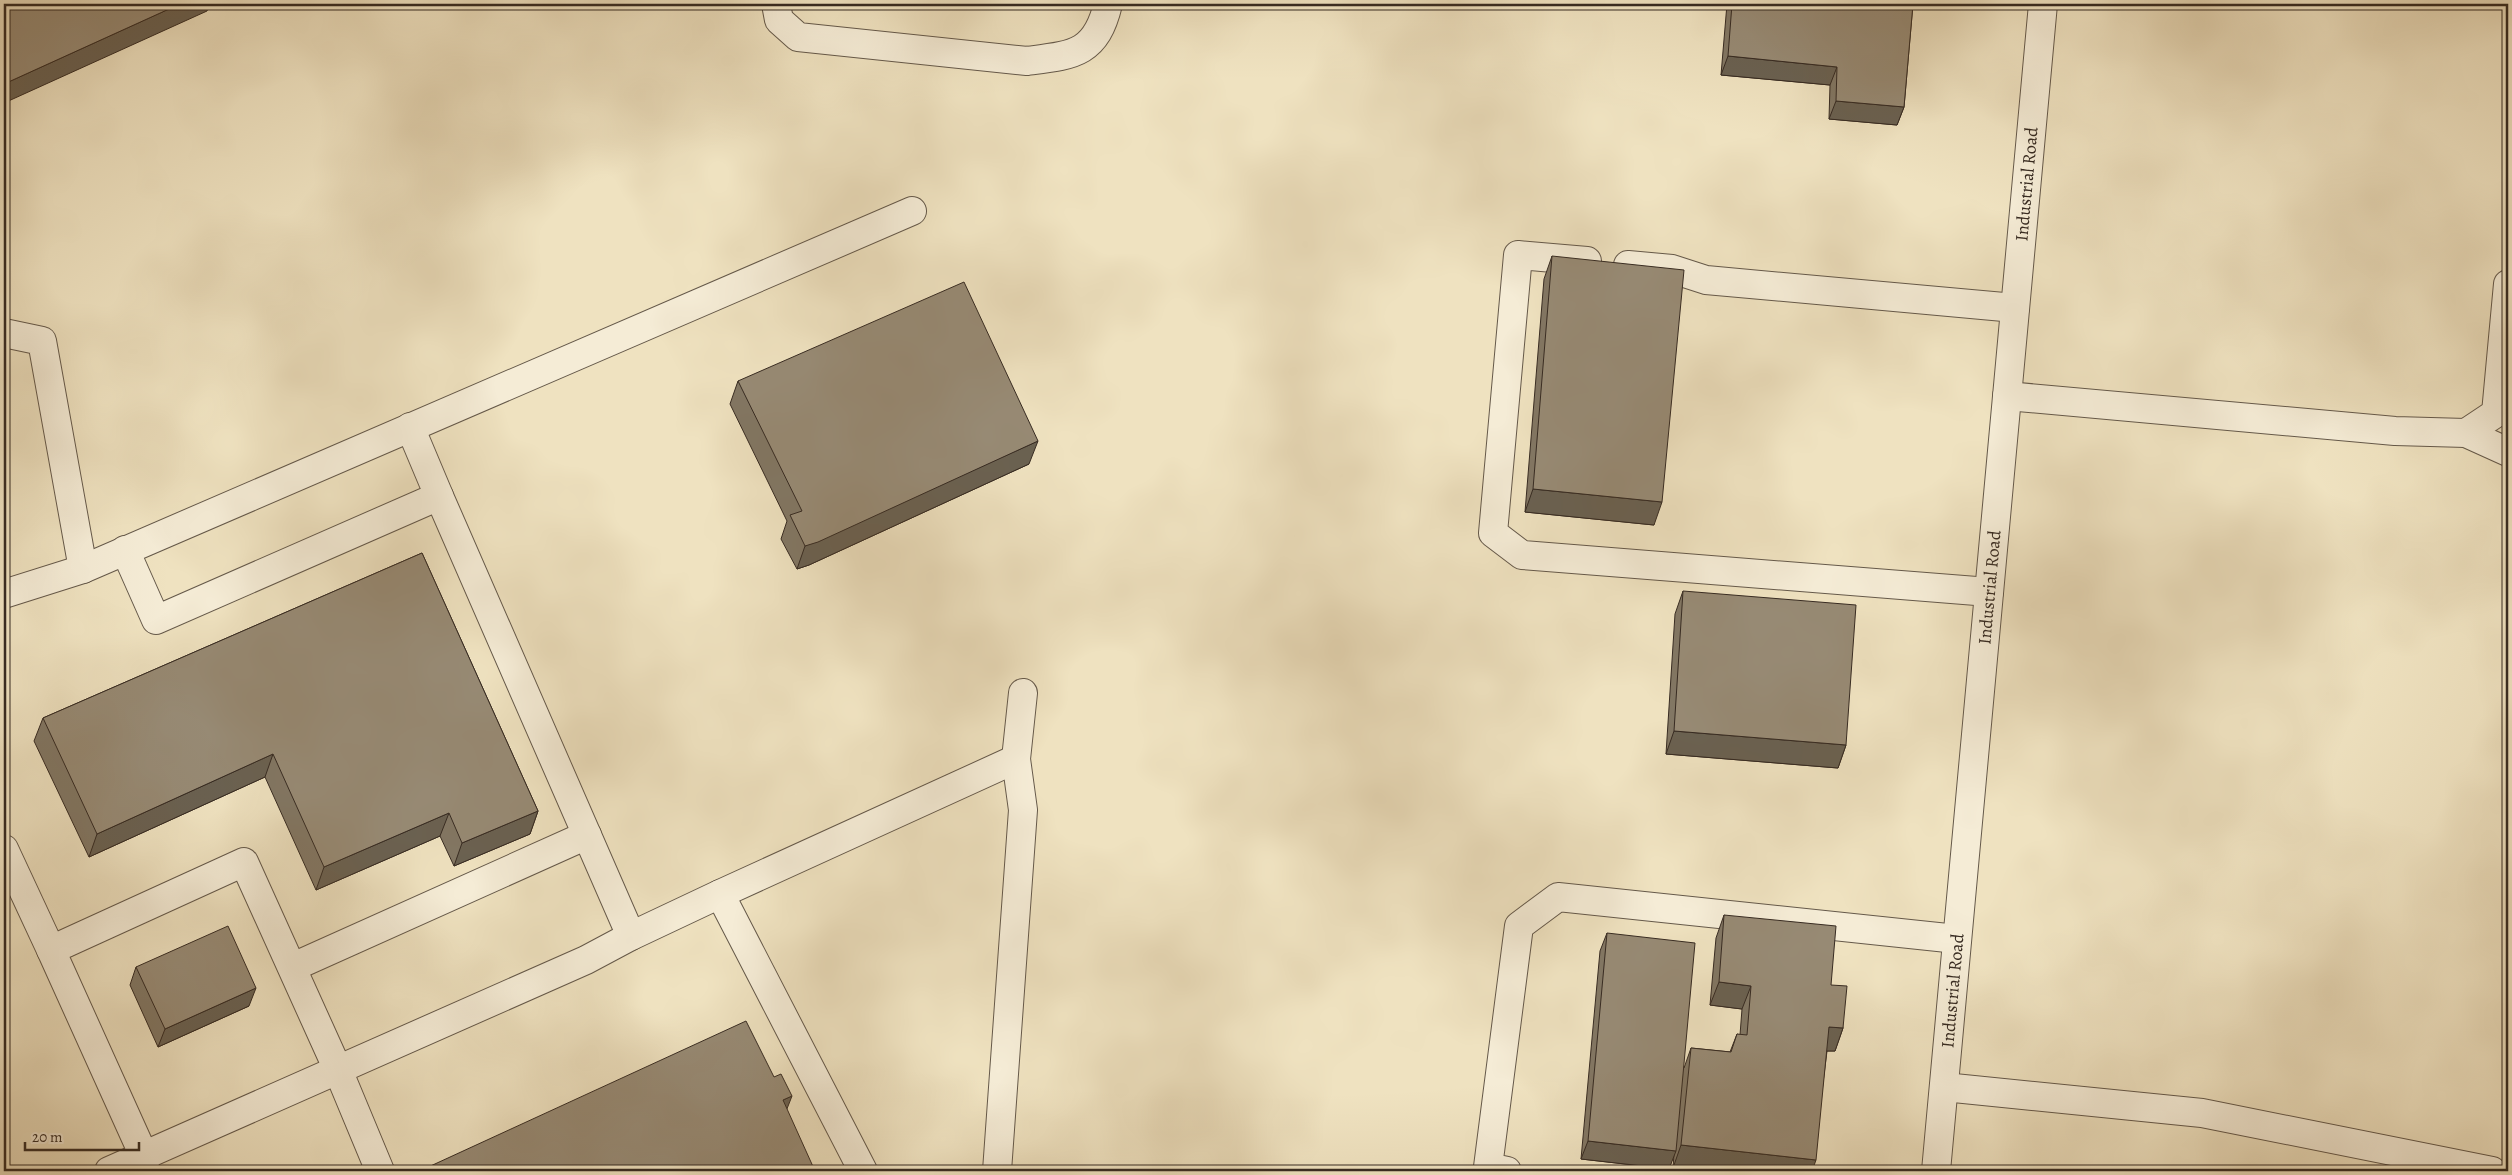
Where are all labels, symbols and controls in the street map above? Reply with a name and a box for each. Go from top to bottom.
street label: Industrial Road [2009,126,2044,242]
street label: Industrial Road [1972,529,2007,646]
street label: Industrial Road [1935,932,1970,1049]
scale bar [25,1120,139,1152]
text: 20 m [32,1127,63,1147]

